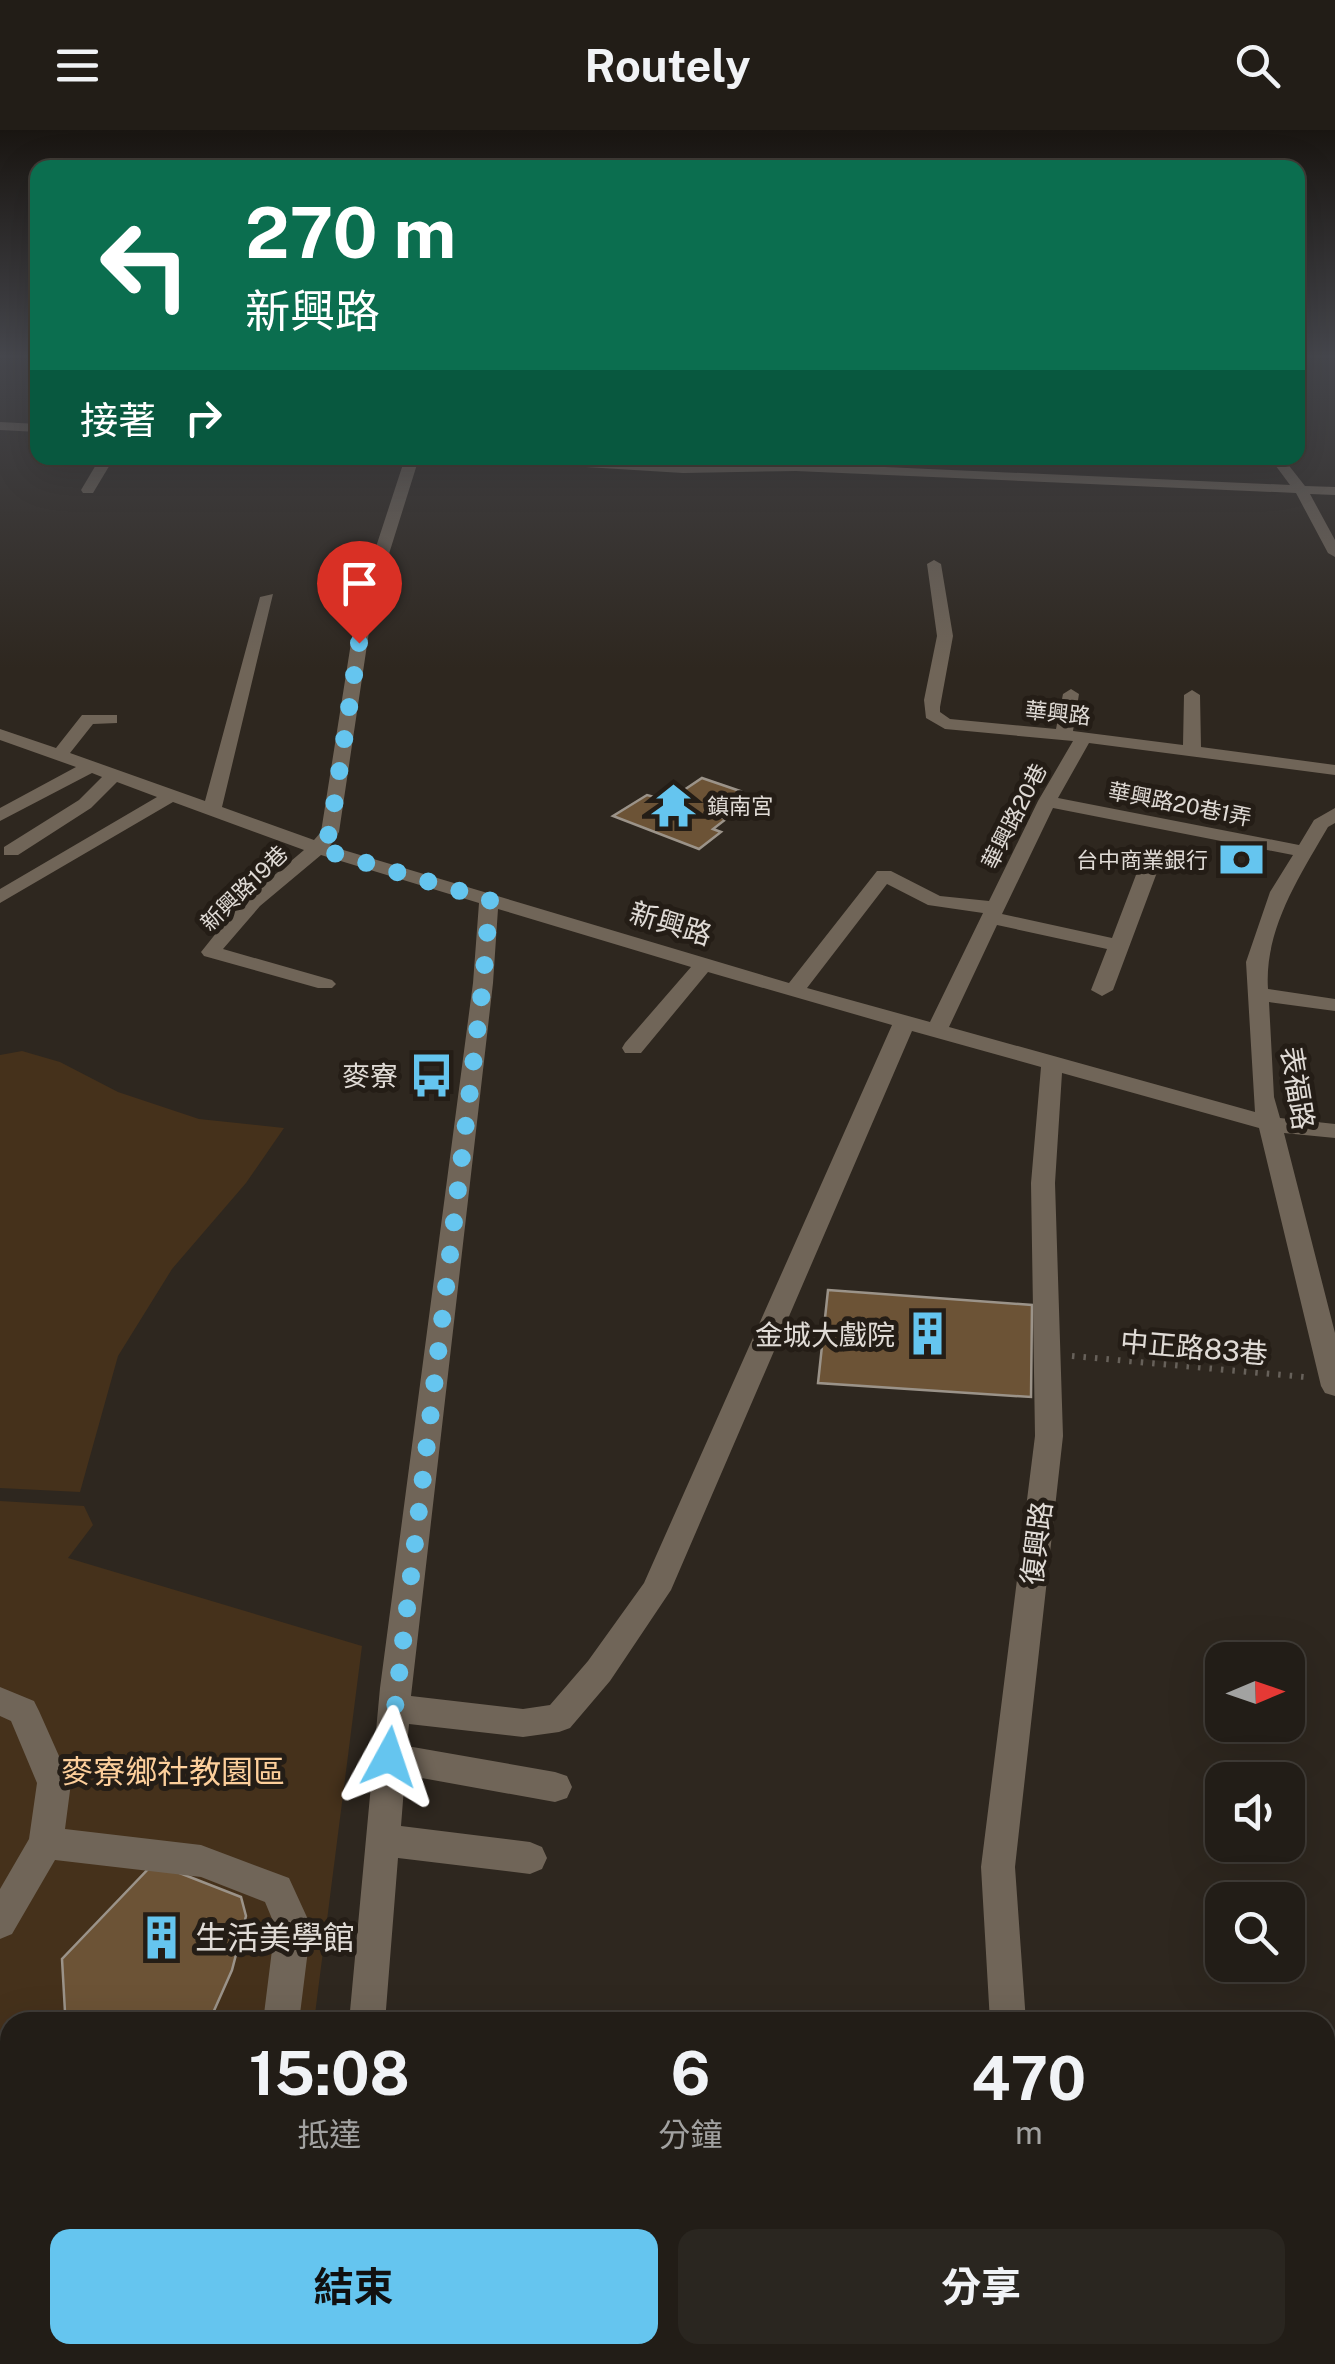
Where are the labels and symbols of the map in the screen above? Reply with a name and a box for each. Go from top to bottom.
pin [317,541,402,644]
street label: 華興路 [1024,697,1092,729]
street label: 華興路20巷 [976,759,1052,873]
street label: 華興路20巷1弄 [1106,777,1254,831]
temple icon: 鎮南宮 [650,782,698,830]
place label: 鎮南宮 [707,793,773,819]
bank icon: 台中商業銀行 [1217,836,1265,884]
street label: 新興路19巷 [195,840,293,936]
place label: 台中商業銀行 [1076,847,1208,873]
street label: 新興路 [626,895,716,951]
street label: 表福路 [1275,1044,1321,1132]
bus stop icon: 麥寮 [407,1051,455,1099]
place label: 麥寮 [342,1059,398,1092]
building icon: 金城大戲院 [904,1310,952,1358]
place label: 金城大戲院 [755,1318,895,1351]
street label: 中正路83巷 [1119,1324,1269,1370]
street label: 復興路 [1015,1499,1057,1587]
north arrow [1205,1642,1305,1742]
position arrow [337,1705,441,1809]
park label: 麥寮鄉社教園區 [61,1753,285,1790]
building icon: 生活美學館 [138,1913,186,1961]
place label: 生活美學館 [195,1919,355,1956]

